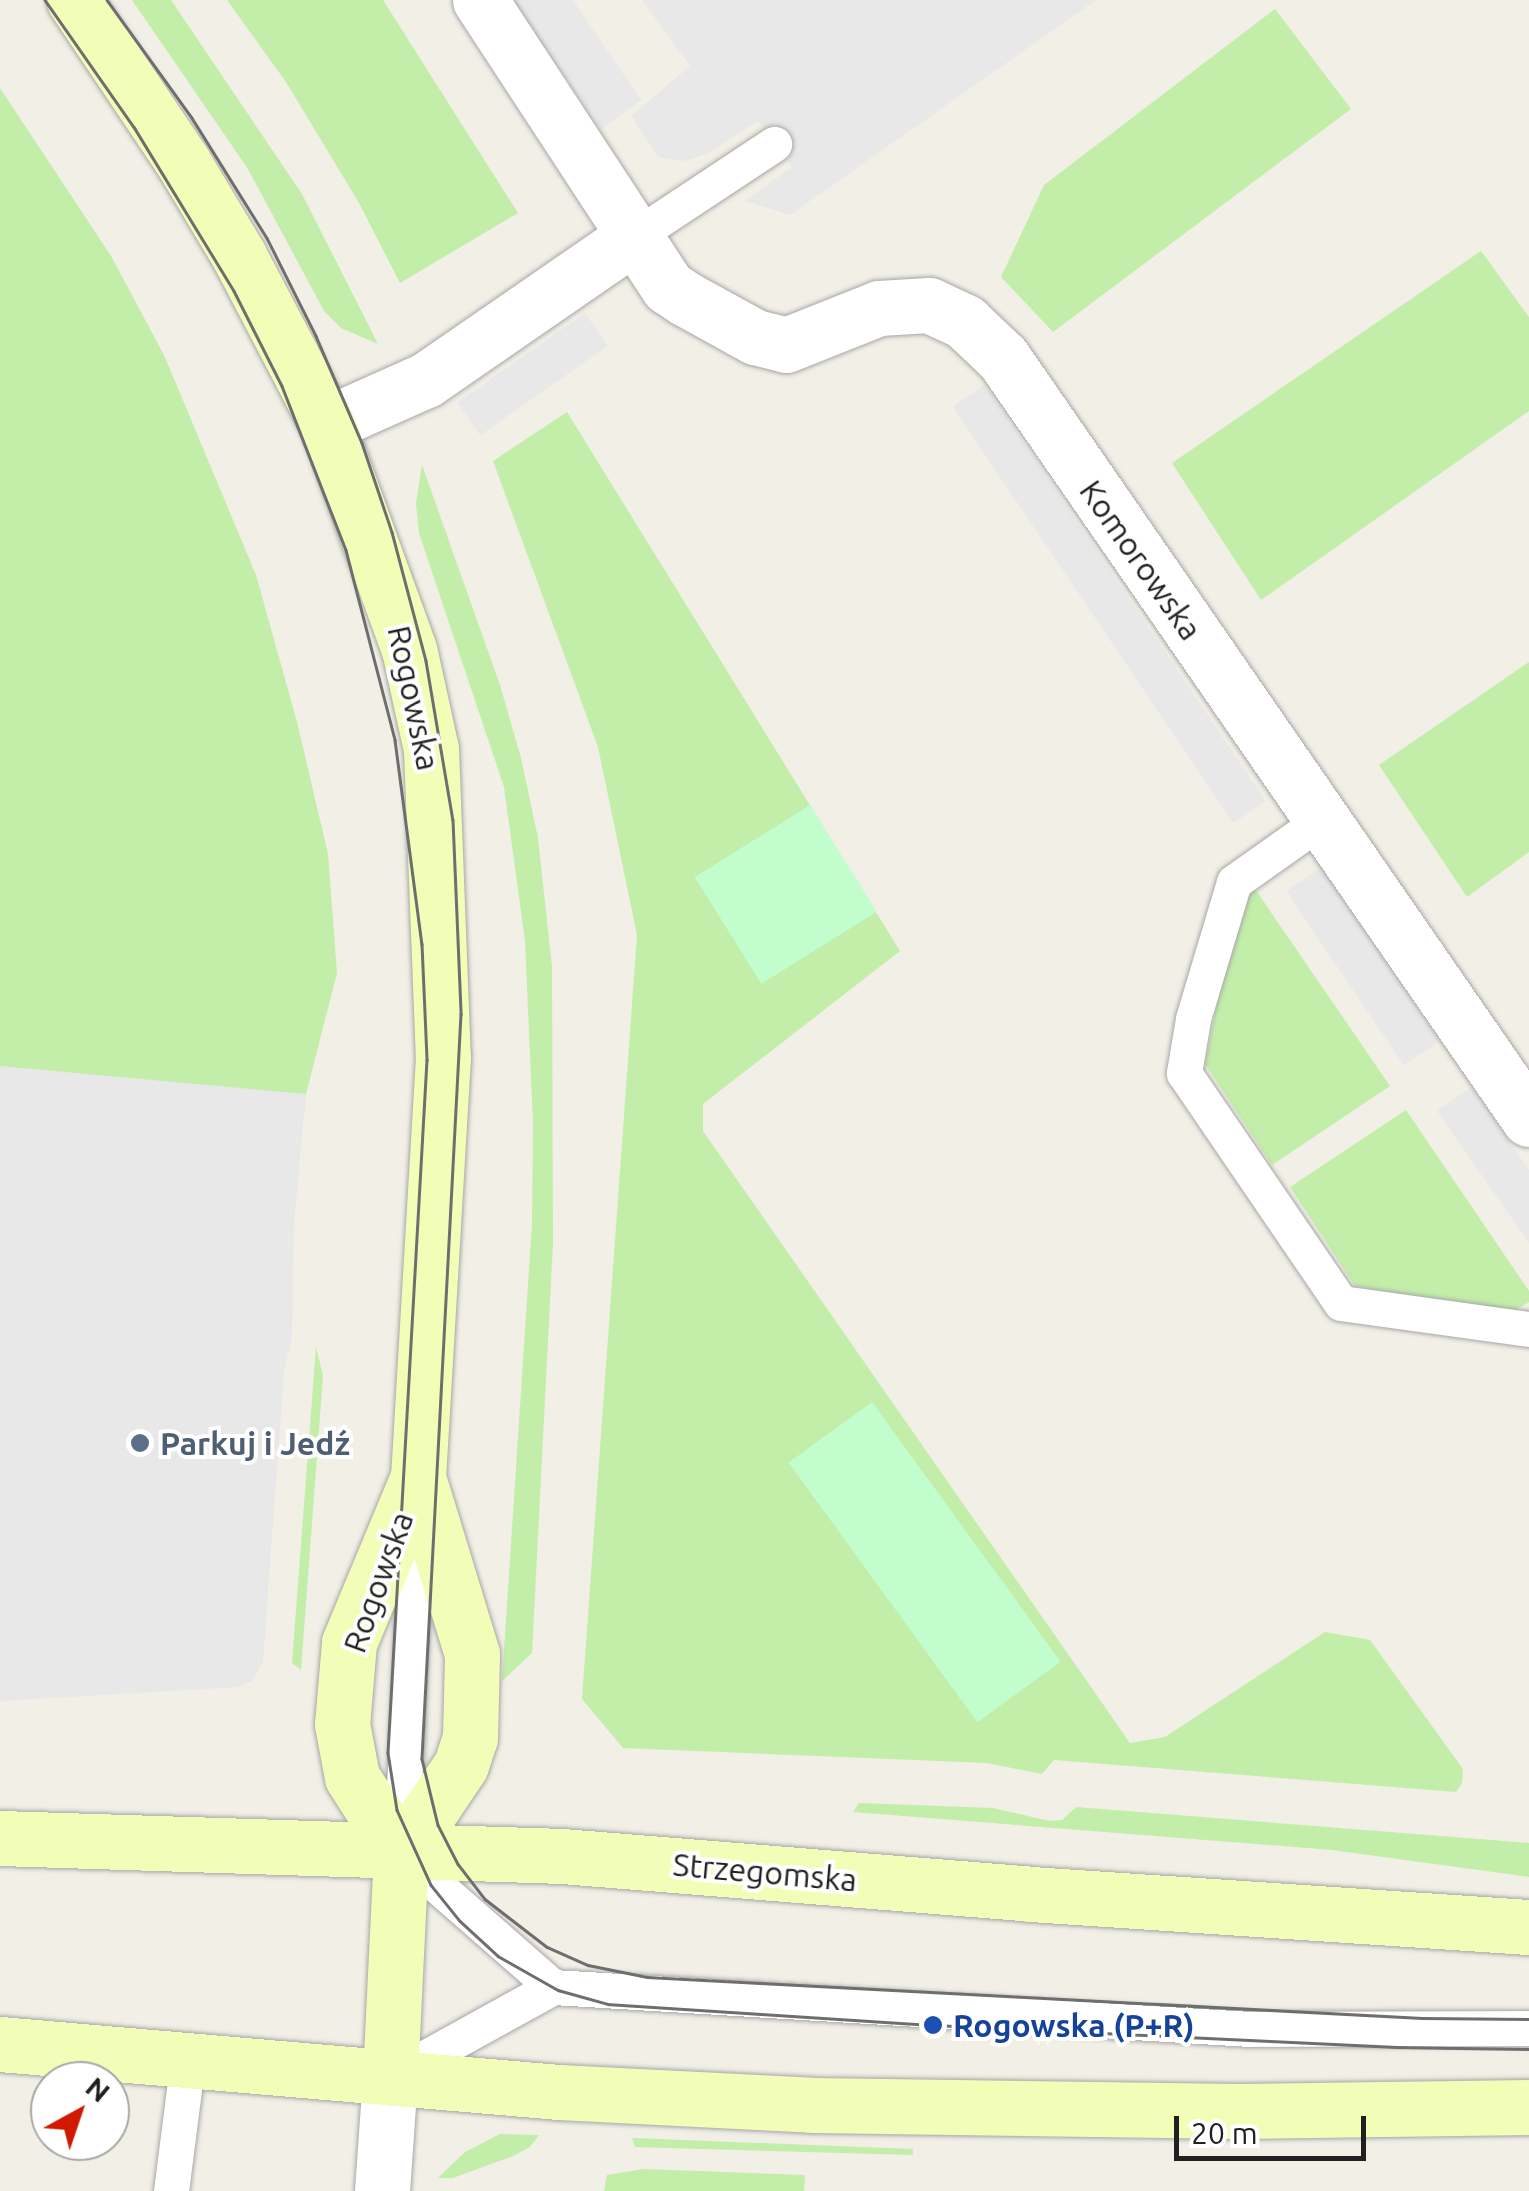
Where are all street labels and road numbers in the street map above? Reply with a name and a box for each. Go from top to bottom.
street label: Komorowska [1072,473,1210,647]
street label: Rogowska [380,622,448,774]
street label: Rogowska [335,1506,421,1658]
street label: Strzegomska [671,1845,859,1899]

